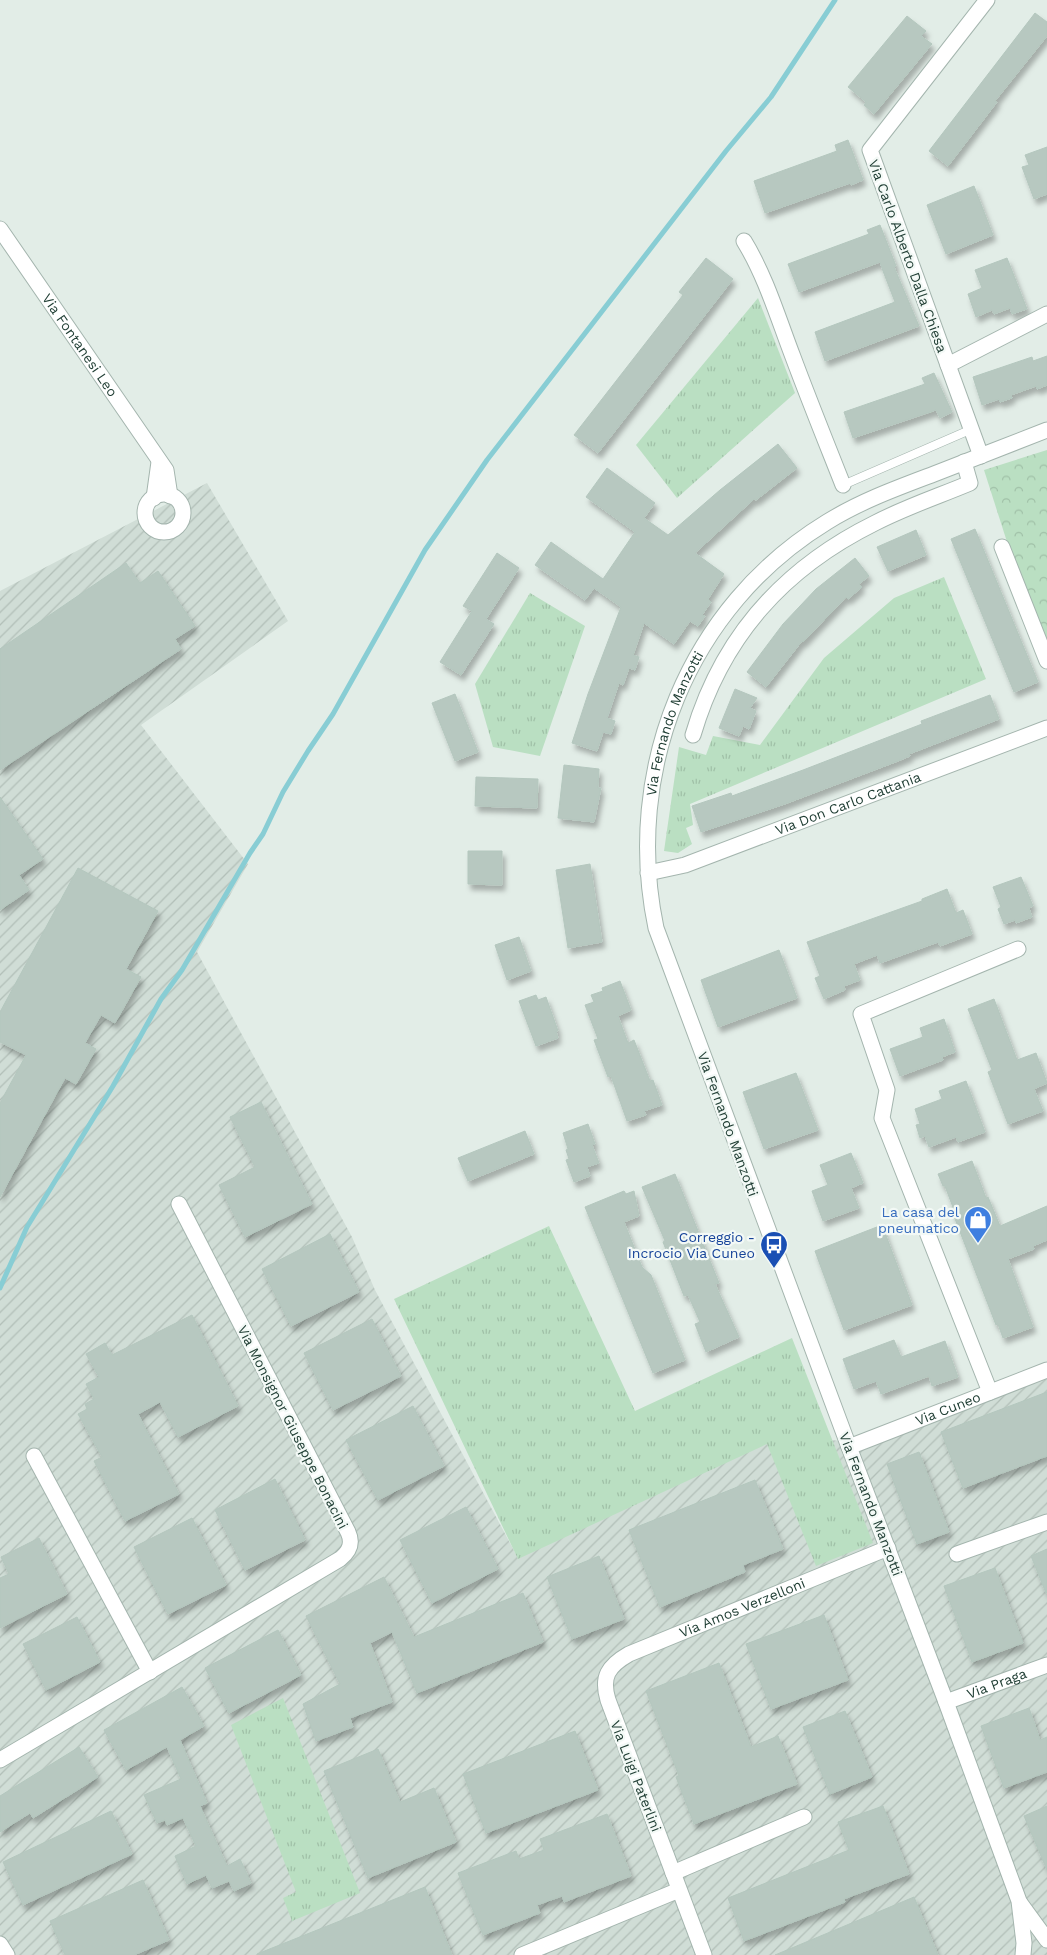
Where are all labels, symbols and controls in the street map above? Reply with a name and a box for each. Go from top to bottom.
street label: Via Carlo Alberto Dalla Chiesa [866,157,950,355]
street label: Via Fontanesi Leo [39,291,121,400]
street label: Via Fernando Manzotti [643,648,706,797]
street label: Via Don Carlo Cattania [773,769,923,838]
street label: Via Fernando Manzotti [694,1050,762,1198]
place label: La casa del pneumatico [878,1204,960,1236]
shop icon: La casa del pneumatico [963,1205,993,1244]
place label: Correggio - Incrocio Via Cuneo [628,1229,755,1261]
bus stop icon: Correggio - Incrocio Via Cuneo [759,1230,789,1269]
street label: Via Monsignor Giuseppe Bonacini [235,1323,351,1531]
street label: Via Cuneo [913,1389,983,1428]
street label: Via Fernando Manzotti [836,1430,906,1578]
street label: Via Amos Verzelloni [677,1575,807,1641]
street label: Via Praga [965,1665,1029,1702]
street label: Via Luigi Paterlini [607,1718,665,1834]

